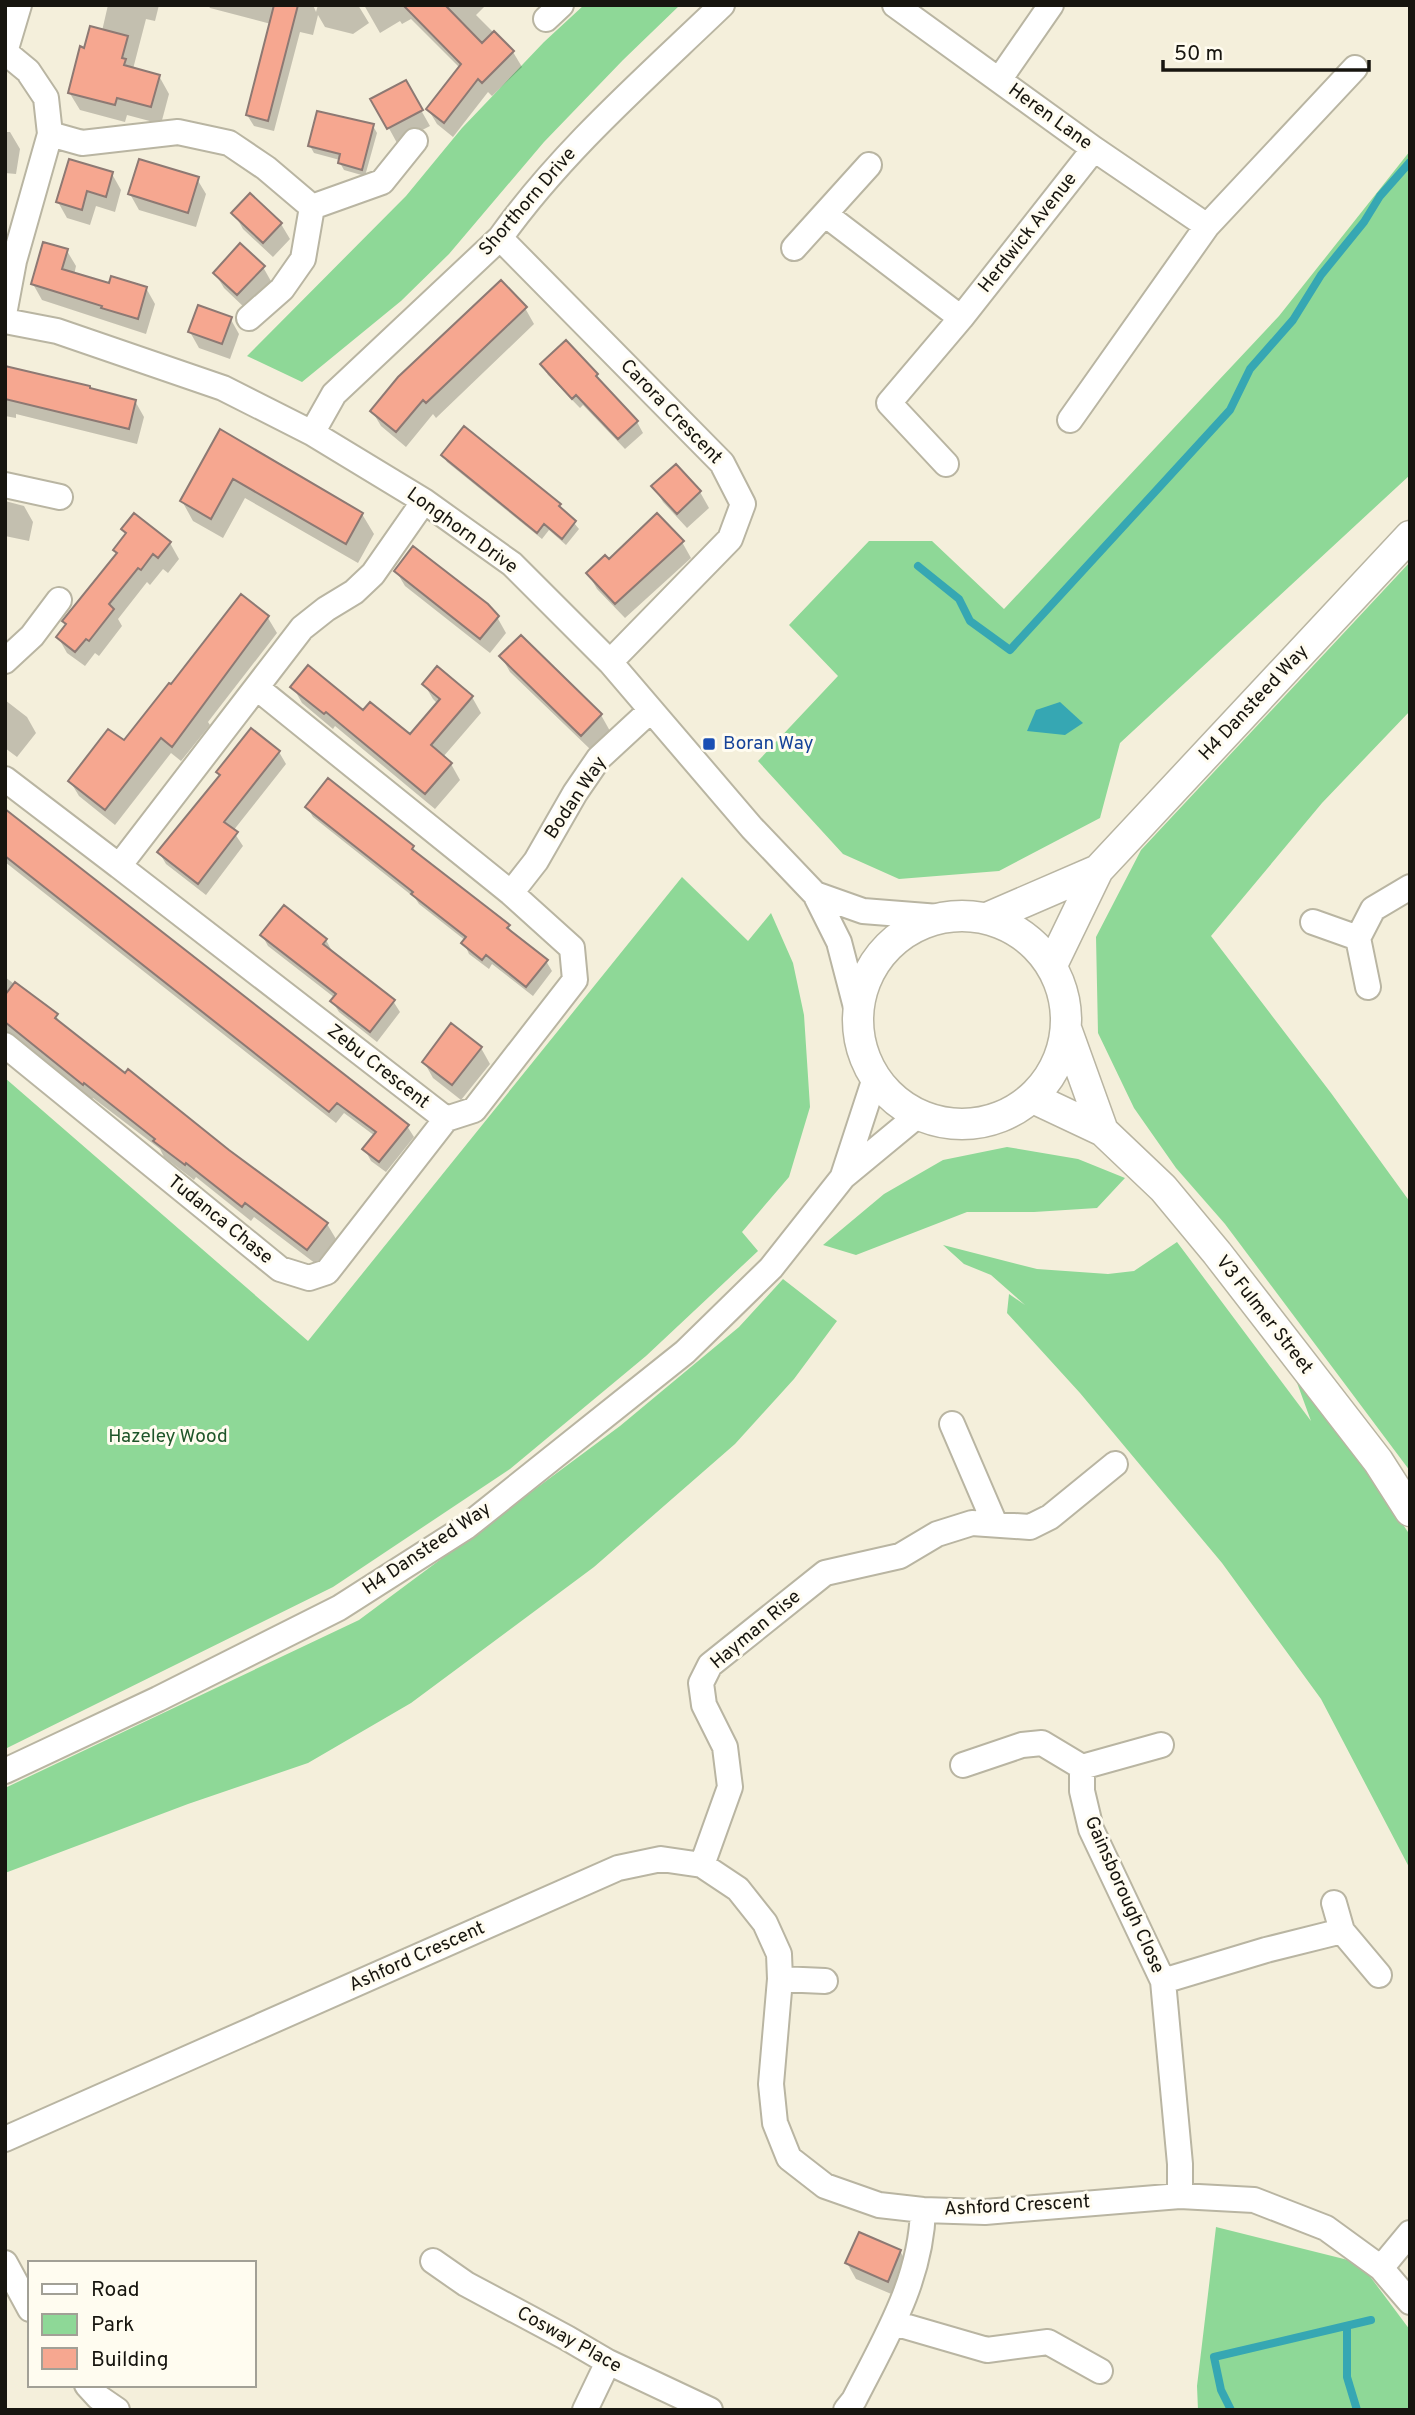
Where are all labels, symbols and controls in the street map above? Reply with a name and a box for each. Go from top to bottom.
scale bar [1163,28,1370,72]
text: 50 m [1174,41,1223,68]
street label: Heren Lane [1003,78,1097,156]
street label: Shorthorn Drive [474,143,582,261]
street label: Herdwick Avenue [973,168,1083,298]
street label: Carora Crescent [615,354,727,470]
street label: Longhorn Drive [402,483,522,579]
street label: H4 Dansteed Way [1194,640,1314,766]
place label: Boran Way [723,732,814,756]
marker: Boran Way [701,736,717,752]
street label: Bodan Way [540,752,612,844]
street label: Zebu Crescent [322,1019,434,1115]
street label: Tudanca Chase [162,1170,278,1270]
street label: V3 Fulmer Street [1210,1251,1318,1379]
park label: Hazeley Wood [108,1425,228,1449]
street label: H4 Dansteed Way [358,1497,496,1601]
street label: Hayman Rise [706,1585,806,1675]
street label: Gainsborough Close [1079,1813,1169,1977]
street label: Ashford Crescent [345,1916,489,1998]
street label: Ashford Crescent [943,2190,1091,2222]
legend [28,2261,256,2387]
text: Road [91,2277,140,2304]
street label: Cosway Place [512,2301,626,2379]
text: Park [91,2312,134,2339]
text: Building [91,2347,169,2374]

